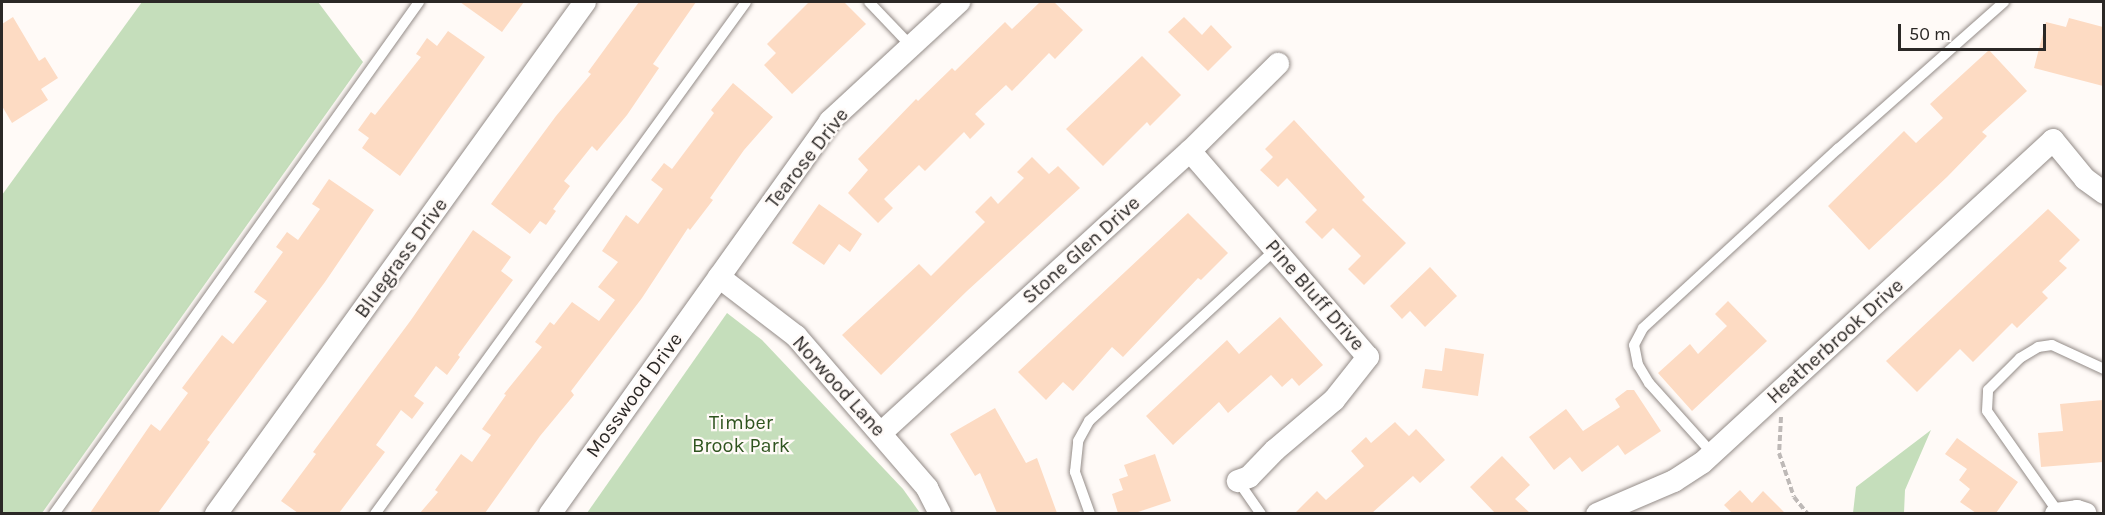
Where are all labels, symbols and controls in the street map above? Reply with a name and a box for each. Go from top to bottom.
scale bar [1901,12,2050,50]
text: 50 m [1909,23,1951,45]
street label: Tearose Drive [761,103,853,213]
street label: Stone Glen Drive [1017,191,1145,309]
street label: Bluegrass Drive [349,193,453,323]
street label: Pine Bluff Drive [1260,235,1370,355]
street label: Heatherbrook Drive [1762,273,1908,409]
street label: Mosswood Drive [581,328,687,462]
street label: Norwood Lane [787,331,891,441]
park label: Timber Brook Park [692,410,790,457]

